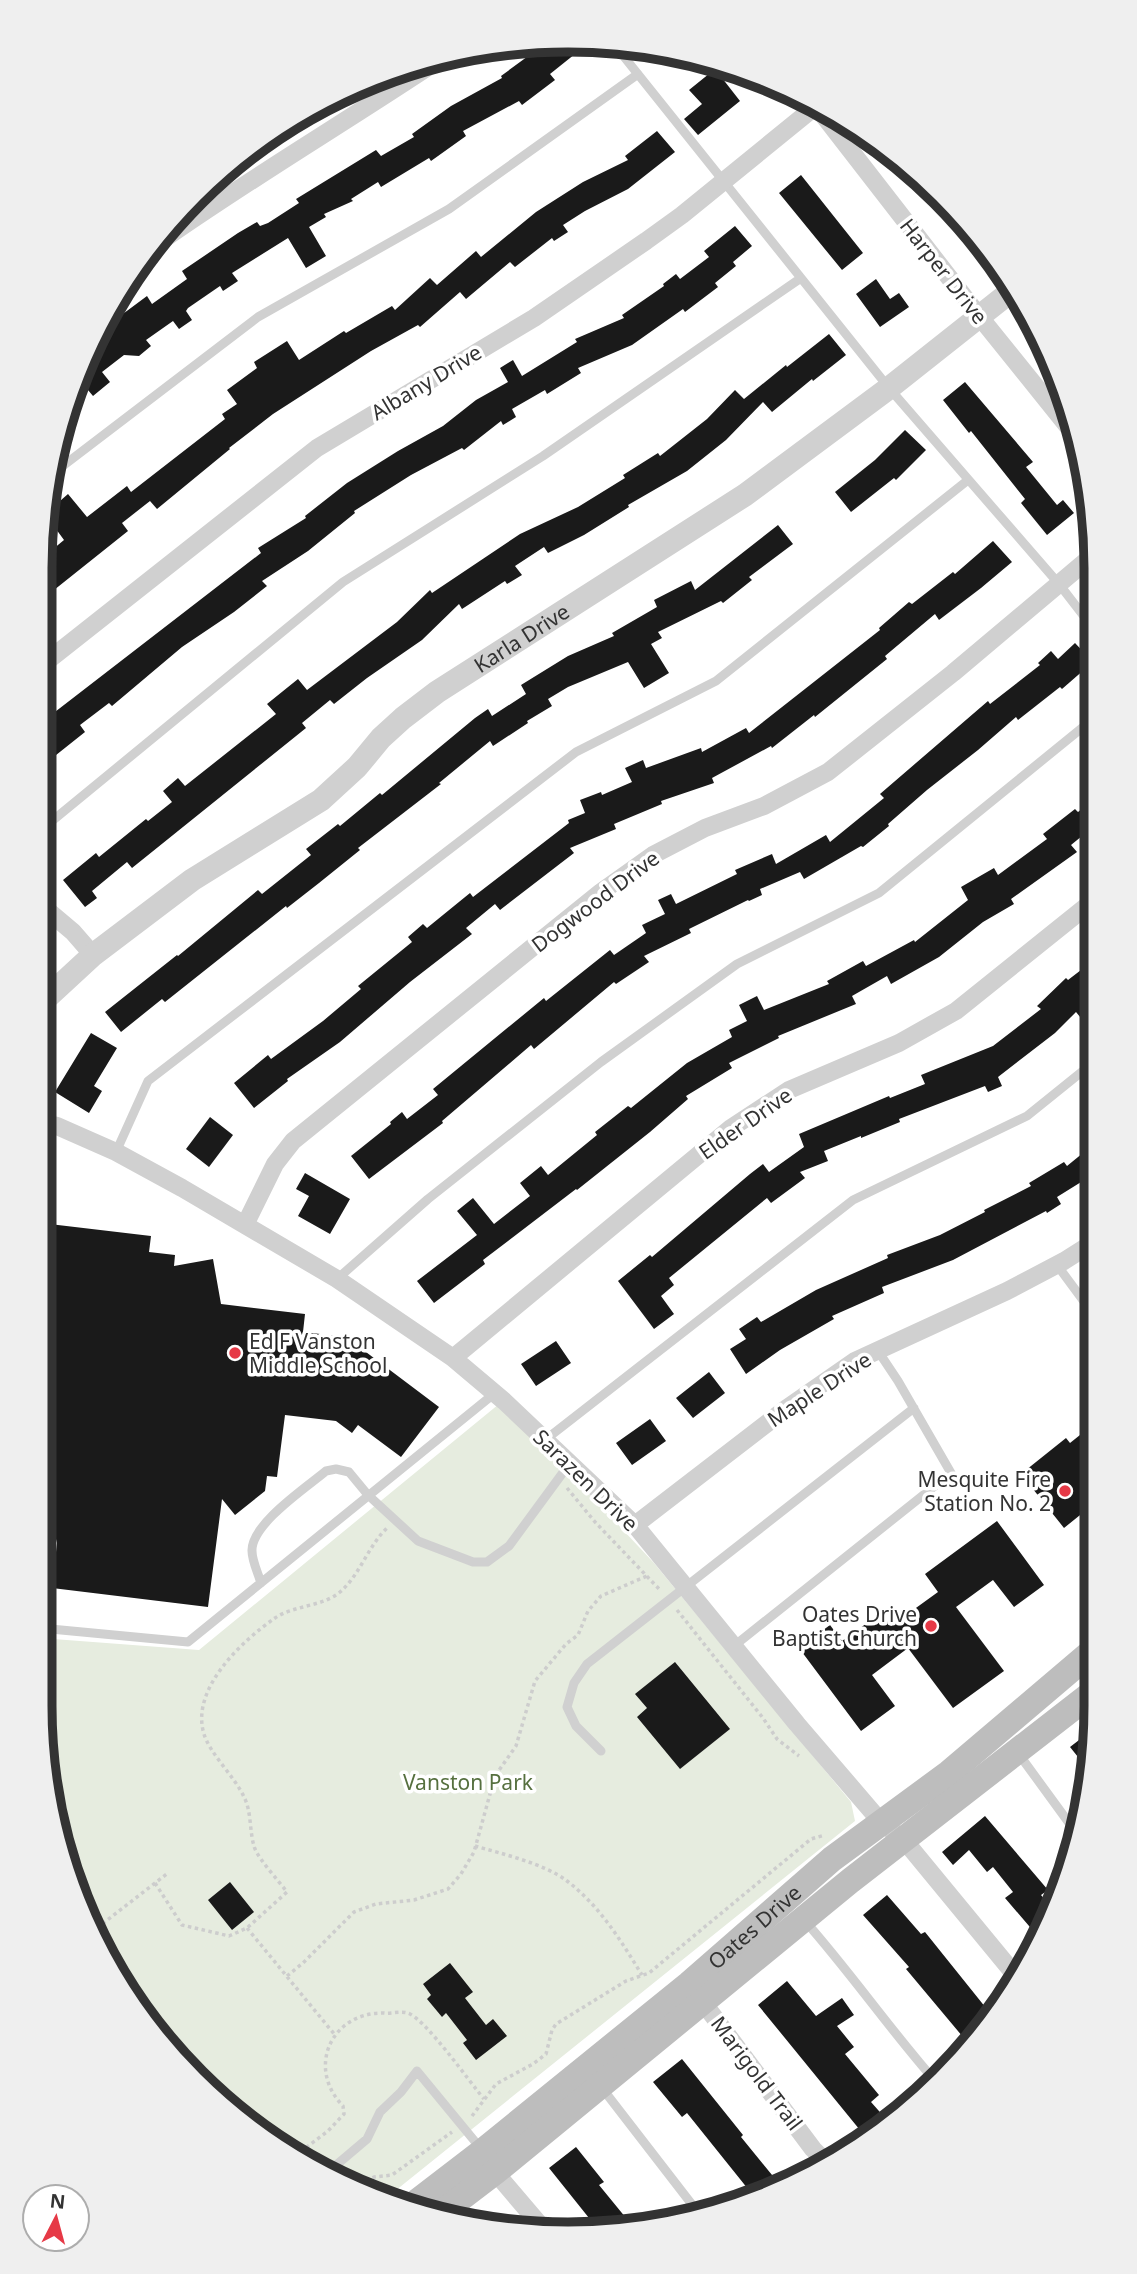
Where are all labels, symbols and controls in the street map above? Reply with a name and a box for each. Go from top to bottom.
street label: Harper Drive [894,212,994,330]
street label: Albany Drive [365,338,487,426]
street label: Karla Drive [468,597,575,679]
street label: Dogwood Drive [525,844,665,958]
street label: Elder Drive [693,1081,797,1165]
place label: Ed F Vanston Middle School [249,1327,387,1379]
marker: Ed F Vanston Middle School [227,1345,243,1361]
street label: Maple Drive [762,1345,876,1433]
street label: Sarazen Drive [528,1423,644,1537]
place label: Mesquite Fire Station No. 2 [917,1465,1051,1517]
marker: Mesquite Fire Station No. 2 [1057,1483,1073,1499]
place label: Oates Drive Baptist Church [772,1600,917,1652]
marker: Oates Drive Baptist Church [923,1618,939,1634]
park label: Vanston Park [403,1768,534,1796]
street label: Oates Drive [702,1878,807,1975]
street label: Marigold Trail [705,2010,809,2136]
north arrow [21,2183,91,2253]
text: N [49,2187,67,2215]

